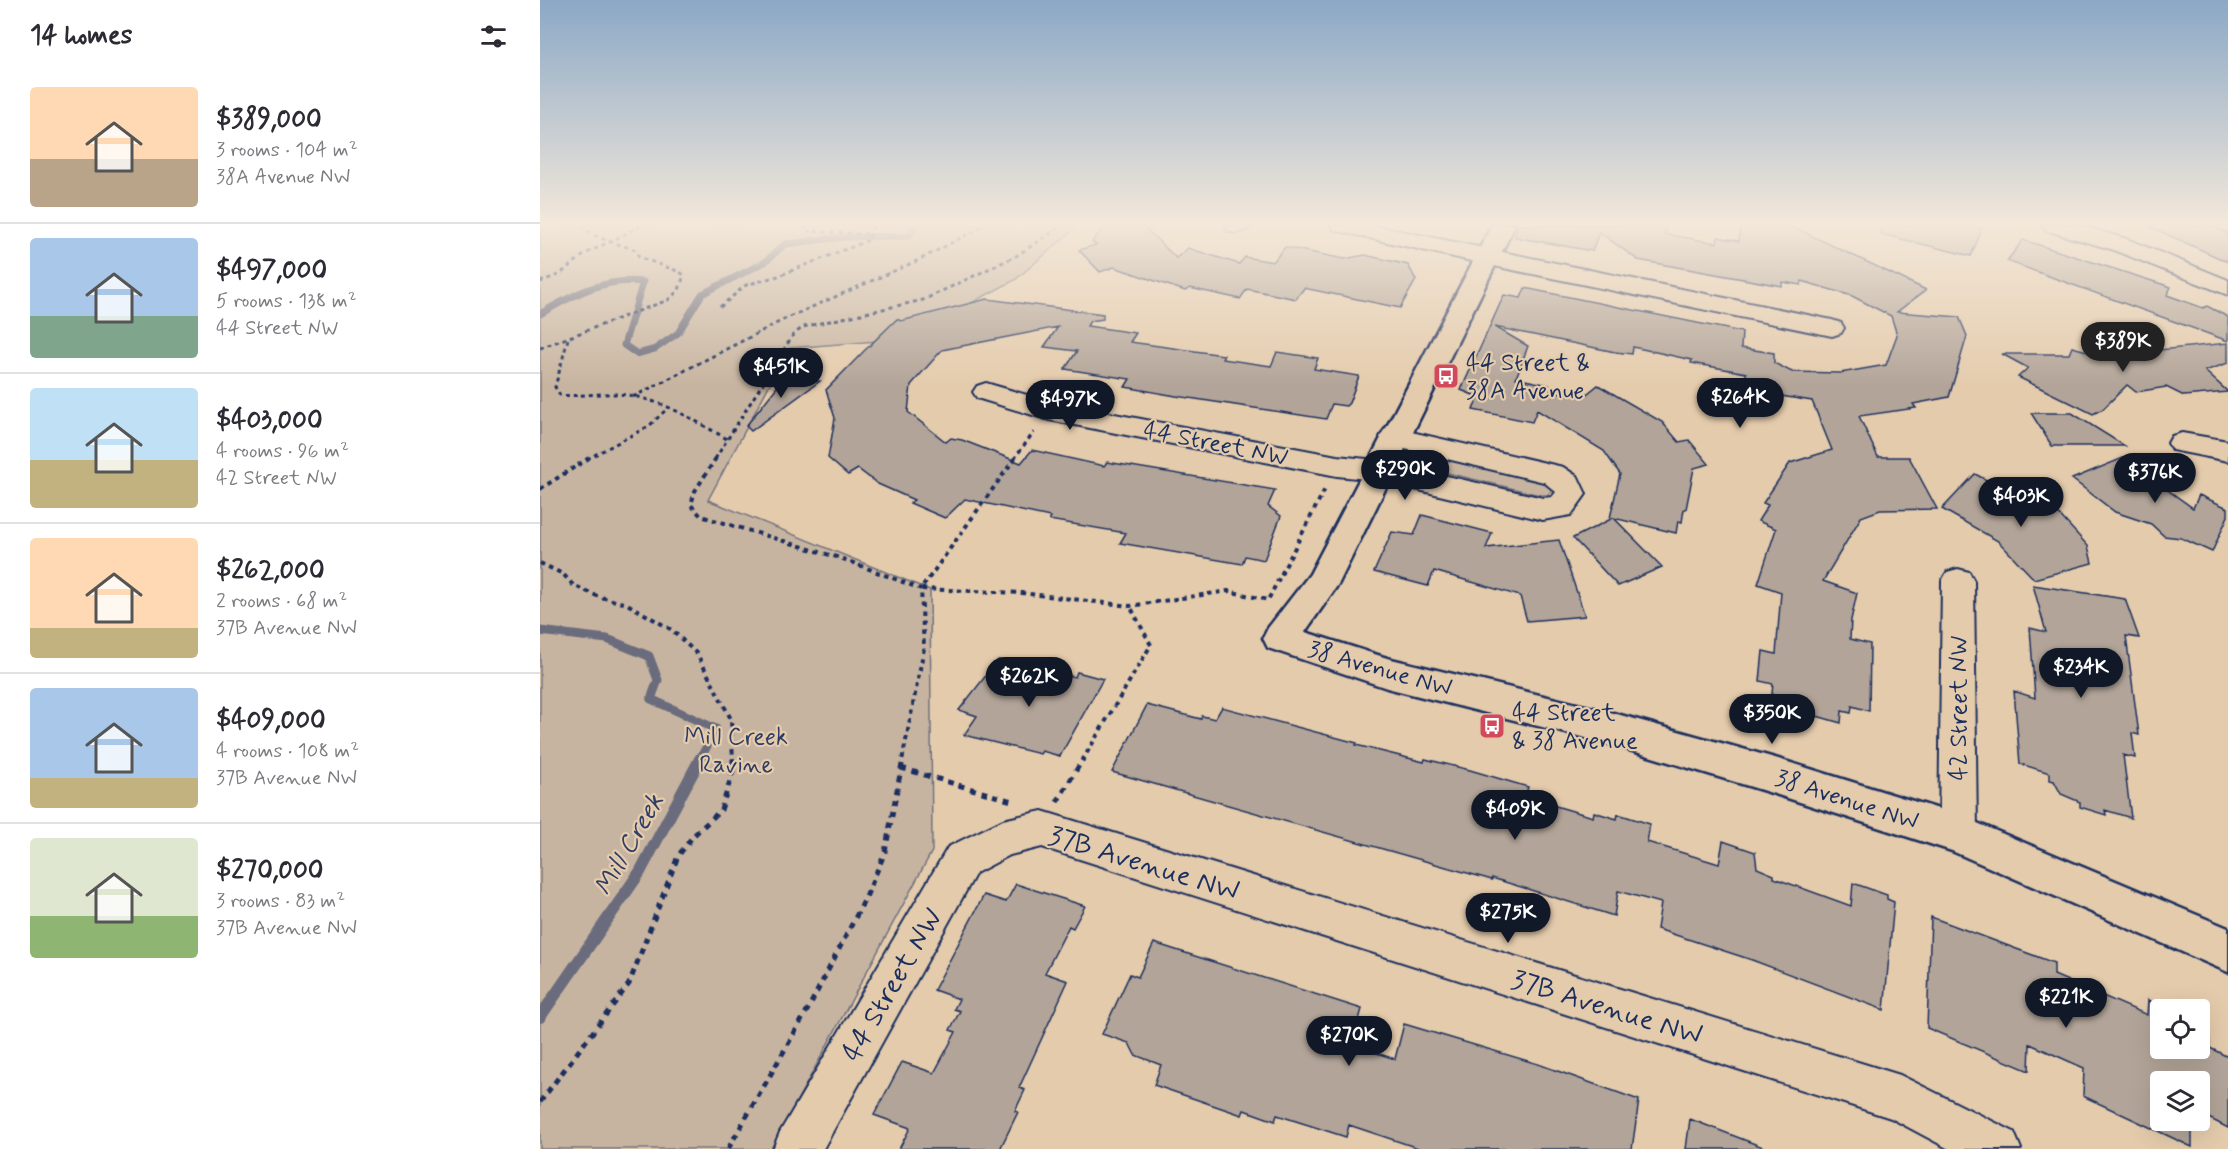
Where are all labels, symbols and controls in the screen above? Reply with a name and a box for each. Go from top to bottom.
text: 14 homes [30,19,132,53]
icon: filters [477,20,510,53]
text: $389,000 [216,103,322,137]
icon: home [78,111,150,183]
text: 3 rooms · 104 m² [216,137,358,164]
text: 38A Avenue NW [216,164,350,191]
text: $497,000 [216,254,327,288]
icon: home [78,262,150,334]
text: 5 rooms · 138 m² [216,288,357,315]
text: 44 Street NW [216,315,338,342]
pin: $389K [2081,322,2165,373]
text: $389K [2095,328,2151,355]
pin: $451K [739,348,823,399]
place label: 44 Street & 38A Avenue [1466,348,1590,407]
text: $451K [753,354,809,381]
bus stop icon: 44 Street & 38A Avenue [1431,361,1461,391]
pin: $264K [1698,378,1782,429]
pin: $497K [1028,380,1112,431]
text: $264K [1711,384,1769,411]
text: $497K [1040,386,1100,413]
text: $403,000 [216,404,323,438]
icon: home [78,412,150,484]
street label: 44 Street NW [1141,415,1291,474]
text: 4 rooms · 96 m² [216,438,349,465]
pin: $290K [1363,450,1447,501]
pin: $376K [2113,453,2197,504]
text: $290K [1375,456,1435,483]
text: $376K [2128,459,2182,486]
text: 42 Street NW [216,465,337,492]
pin: $403K [1979,477,2063,528]
text: $403K [1992,483,2050,510]
text: $262,000 [216,554,325,588]
icon: home [78,562,150,634]
text: 2 rooms · 68 m² [216,588,347,615]
text: 37B Avenue NW [216,615,357,642]
street label: 38 Avenue NW [1304,634,1455,705]
street label: 42 Street NW [1944,636,1975,780]
pin: $234K [2039,648,2123,699]
text: $234K [2053,654,2109,681]
pin: $262K [987,657,1071,708]
text: $262K [1000,663,1058,690]
pin: $350K [1730,694,1814,745]
place label: 44 Street & 38 Avenue [1512,698,1638,757]
text: $350K [1743,700,1801,727]
text: $409,000 [216,704,326,738]
bus stop icon: 44 Street & 38 Avenue [1477,711,1507,741]
icon: home [78,712,150,784]
park label: Mill Creek Ravine [684,722,788,781]
text: 4 rooms · 108 m² [216,738,359,765]
street label: 38 Avenue NW [1771,763,1922,838]
text: 37B Avenue NW [216,765,357,792]
water label: Mill Creek [587,788,673,902]
pin: $409K [1473,790,1557,841]
text: $409K [1485,796,1545,823]
street label: 37B Avenue NW [1044,818,1243,911]
text: $270,000 [216,854,323,888]
icon: home [78,862,150,934]
text: 3 rooms · 83 m² [216,888,345,915]
pin: $275K [1466,893,1550,944]
text: $275K [1480,899,1536,926]
street label: 44 Street NW [834,902,952,1069]
text: 37B Avenue NW [216,915,357,942]
street label: 37B Avenue NW [1507,962,1706,1055]
pin: $221K [2024,978,2108,1029]
text: $221K [2039,984,2093,1011]
map controls [2150,999,2210,1131]
button: locate [2150,999,2210,1059]
pin: $270K [1307,1016,1391,1067]
text: $270K [1320,1022,1378,1049]
button: layers [2150,1071,2210,1131]

